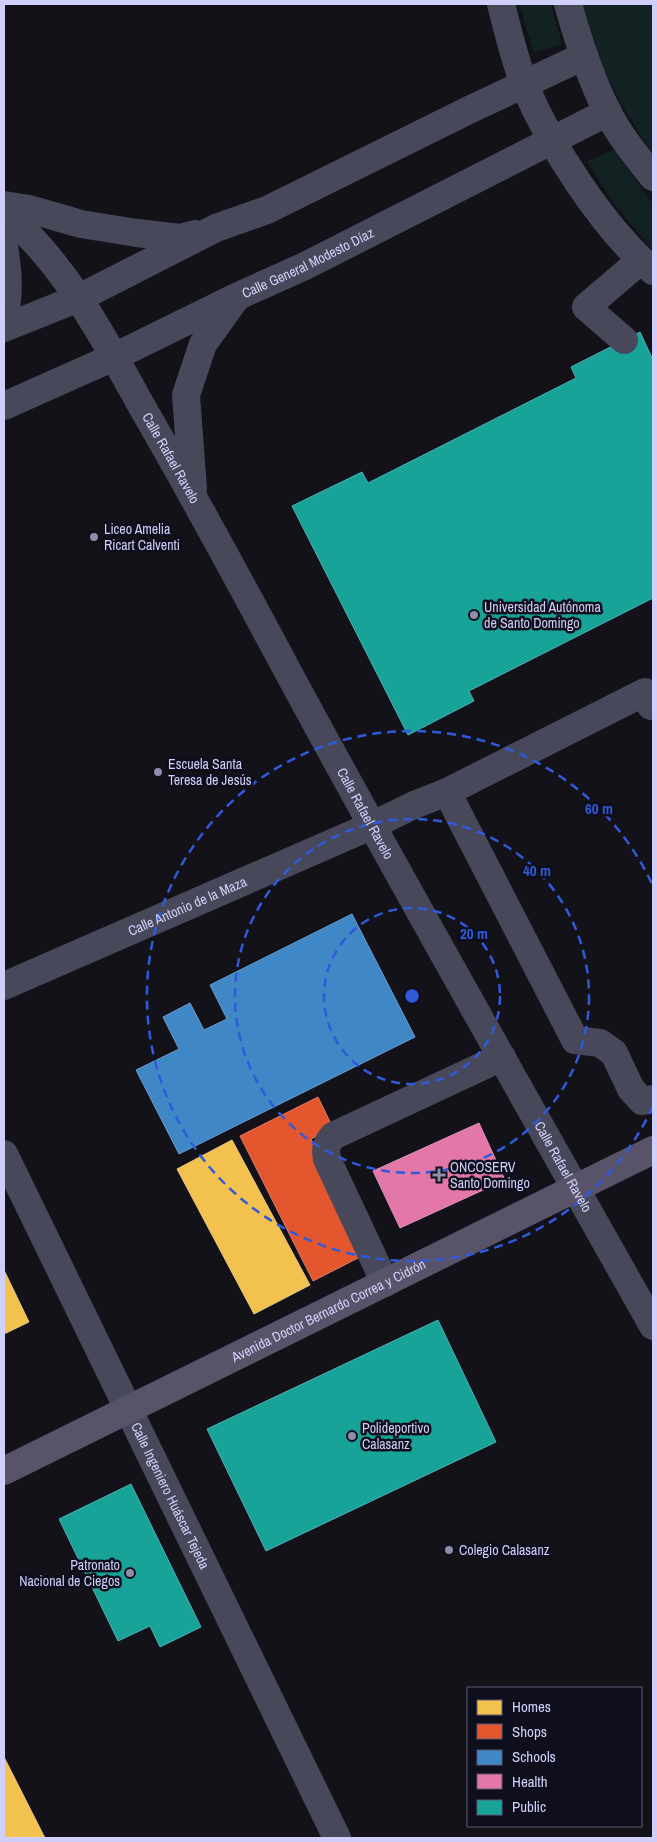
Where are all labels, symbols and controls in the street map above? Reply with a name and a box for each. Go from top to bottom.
street label: Calle General Modesto Díaz [239,223,377,302]
street label: Calle Rafael Ravelo [138,409,204,507]
place label: Liceo Amelia Ricart Calventi [104,520,180,554]
marker: Liceo Amelia Ricart Calventi [88,531,100,543]
place label: Universidad Autónoma de Santo Domingo [484,598,601,632]
marker: Universidad Autónoma de Santo Domingo [468,609,480,621]
place label: Escuela Santa Teresa de Jesús [168,755,252,789]
street label: Calle Rafael Ravelo [333,765,398,862]
marker: Escuela Santa Teresa de Jesús [152,766,164,778]
text: 60 m [585,798,613,819]
text: 40 m [523,860,551,881]
street label: Calle Antonio de la Maza [125,872,250,940]
text: 20 m [460,923,488,944]
centre of rings [403,987,421,1005]
street label: Calle Rafael Ravelo [530,1118,596,1215]
place label: ONCOSERV Santo Domingo [450,1158,530,1192]
marker: ONCOSERV Santo Domingo [432,1168,446,1182]
street label: Avenida Doctor Bernardo Correa y Cidrón [227,1255,429,1367]
street label: Calle Ingeniero Huáscar Tejeda [127,1419,214,1572]
place label: Polideportivo Calasanz [362,1419,430,1453]
marker: Polideportivo Calasanz [346,1430,358,1442]
place label: Colegio Calasanz [459,1541,550,1559]
marker: Colegio Calasanz [443,1544,455,1556]
place label: Patronato Nacional de Ciegos [19,1556,120,1590]
marker: Patronato Nacional de Ciegos [124,1567,136,1579]
legend [467,1687,642,1827]
text: Homes [512,1696,551,1717]
text: Shops [512,1721,547,1742]
text: Schools [512,1746,556,1767]
text: Health [512,1771,548,1792]
text: Public [512,1796,546,1817]

